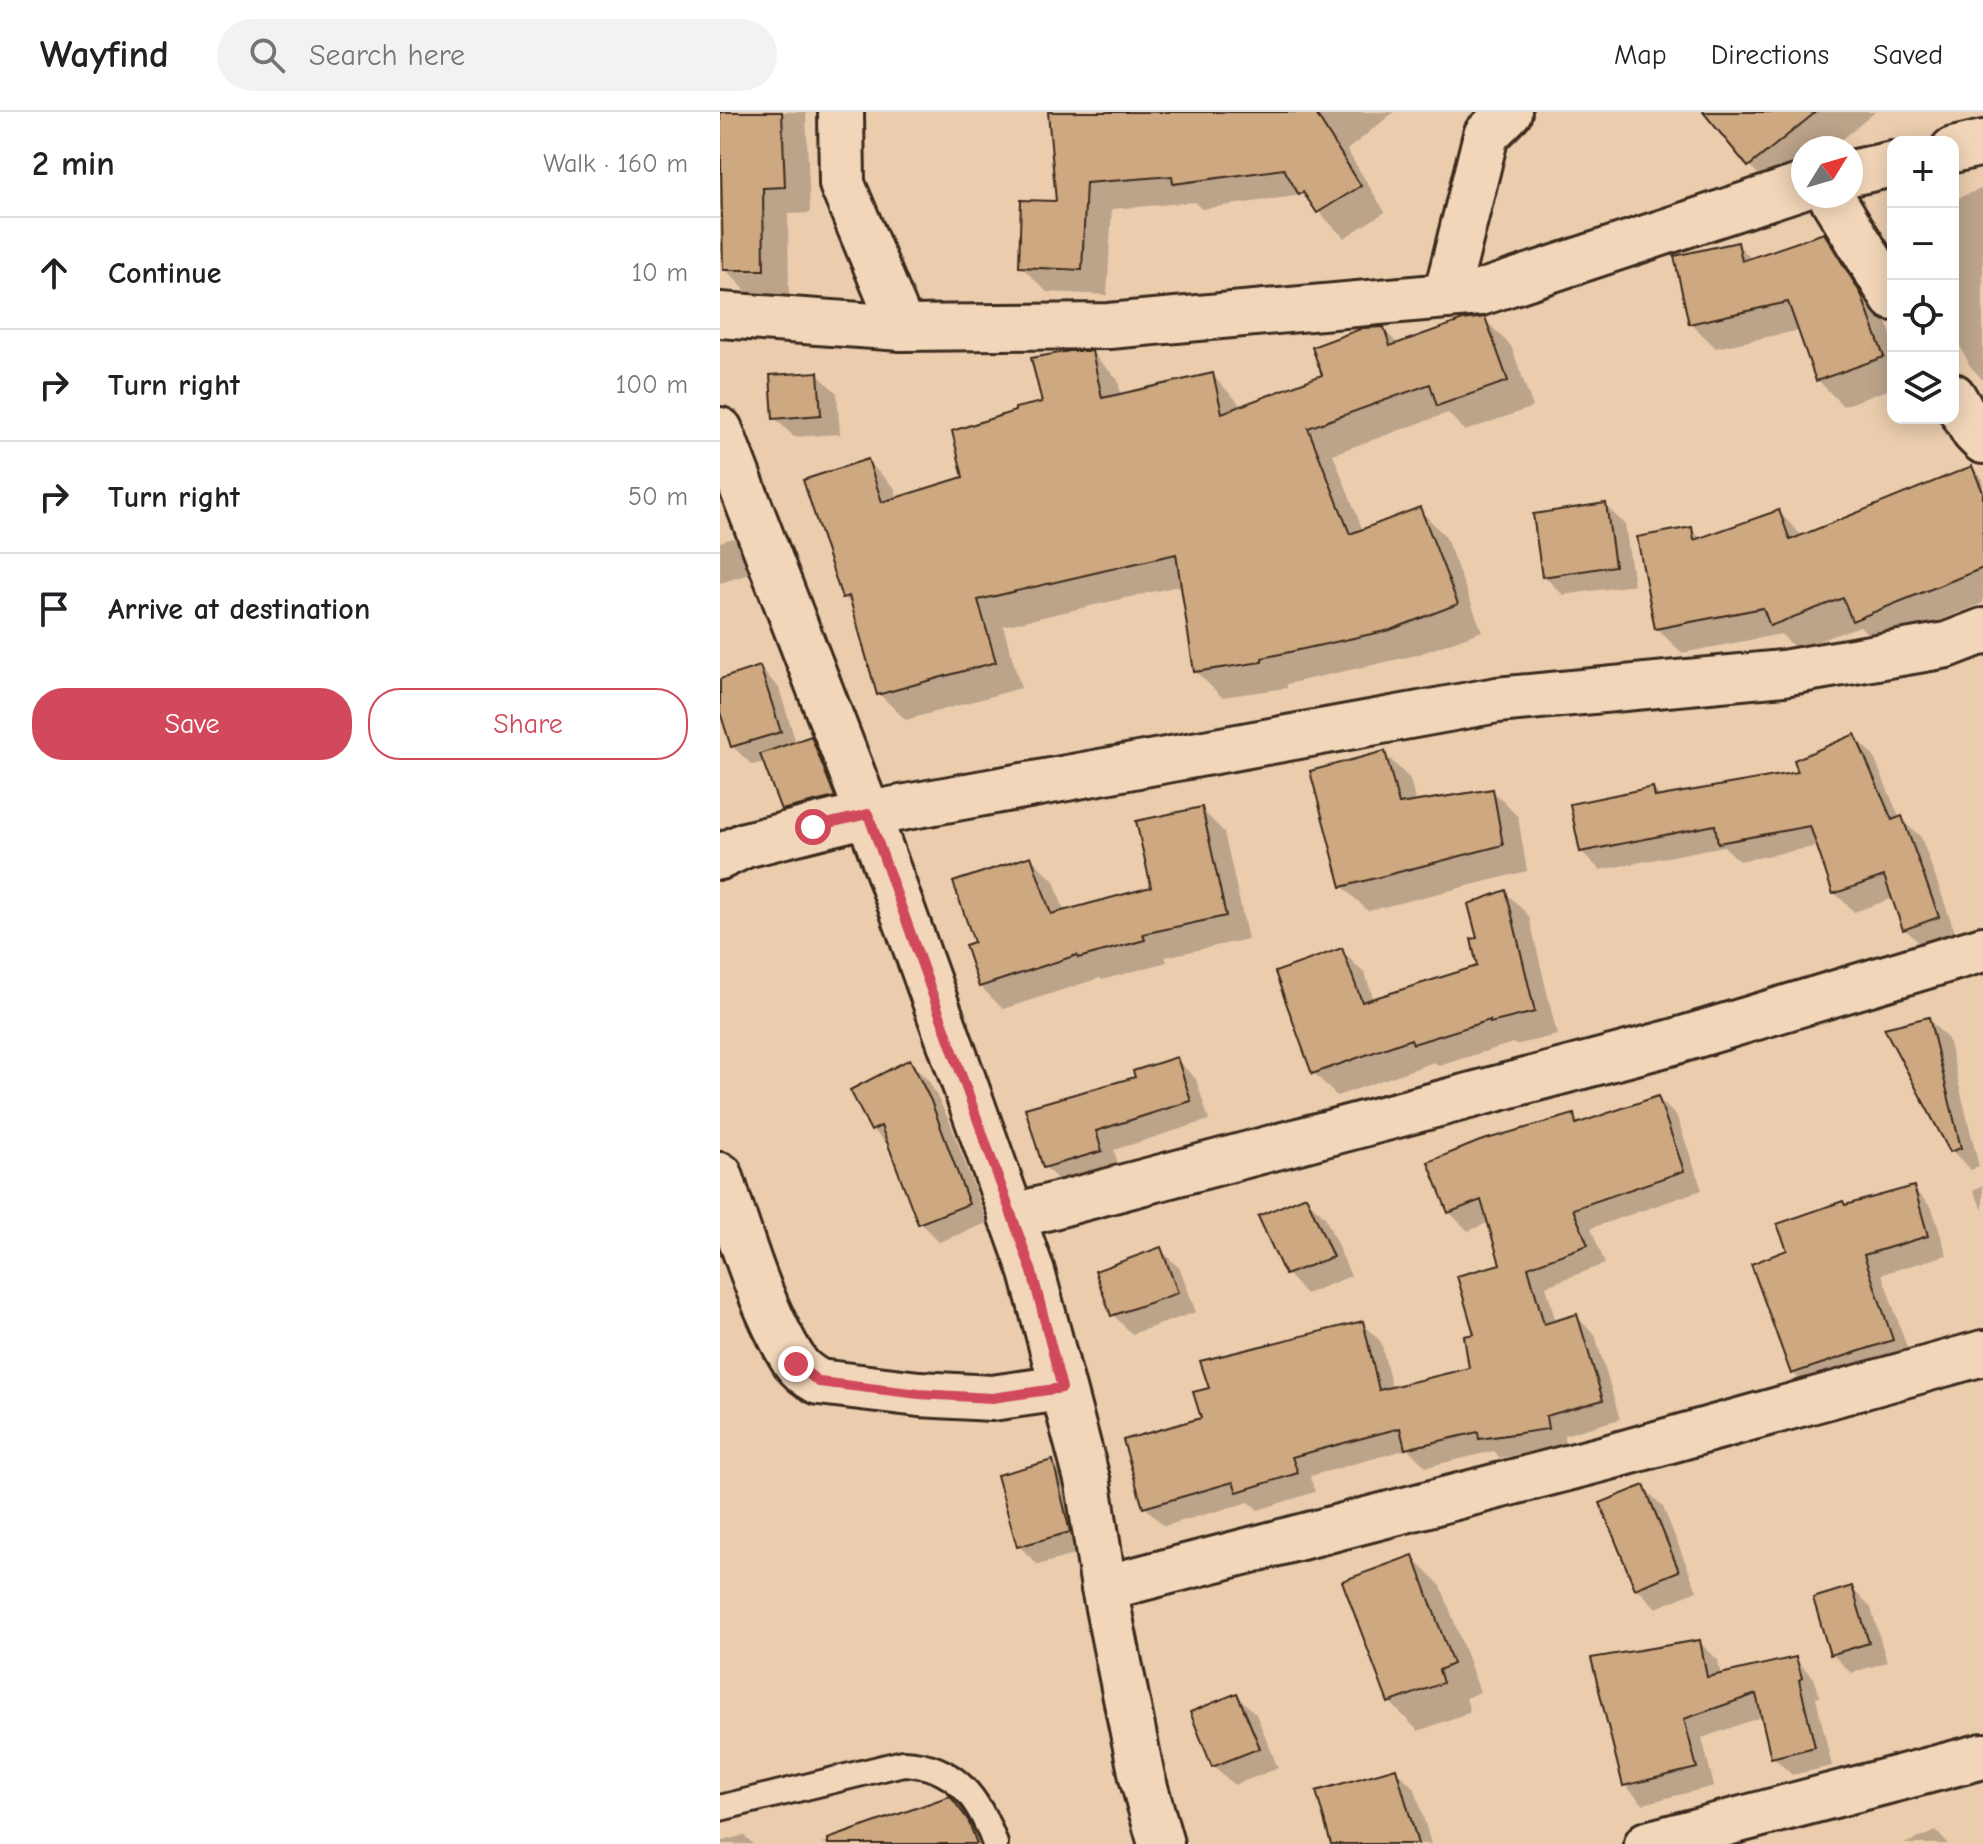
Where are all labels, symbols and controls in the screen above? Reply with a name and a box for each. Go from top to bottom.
search box [217,19,777,91]
text: Wayfind [40,33,169,77]
icon: search [245,33,289,77]
text: Search here [309,38,465,73]
text: Map [1614,39,1667,71]
text: Directions [1711,39,1829,71]
text: Saved [1873,39,1943,71]
north arrow [1791,136,1863,208]
map controls [1887,136,1959,424]
button: + [1887,136,1959,208]
text: 2 min [32,144,115,184]
text: Walk · 160 m [543,149,688,179]
button: − [1887,208,1959,280]
icon: ahead [32,251,76,295]
text: Continue [108,256,222,291]
text: 10 m [632,258,688,288]
button: locate [1887,280,1959,352]
button: layers [1887,352,1959,424]
icon: right [32,363,76,407]
text: Turn right [108,368,240,403]
text: 100 m [616,370,688,400]
icon: right [32,475,76,519]
text: Turn right [108,480,240,515]
text: 50 m [628,482,688,512]
icon: arrive [32,587,76,631]
text: Arrive at destination [108,592,370,627]
button: Save [32,688,352,760]
button: Share [368,688,688,760]
route start [795,809,831,845]
route end [778,1346,814,1382]

